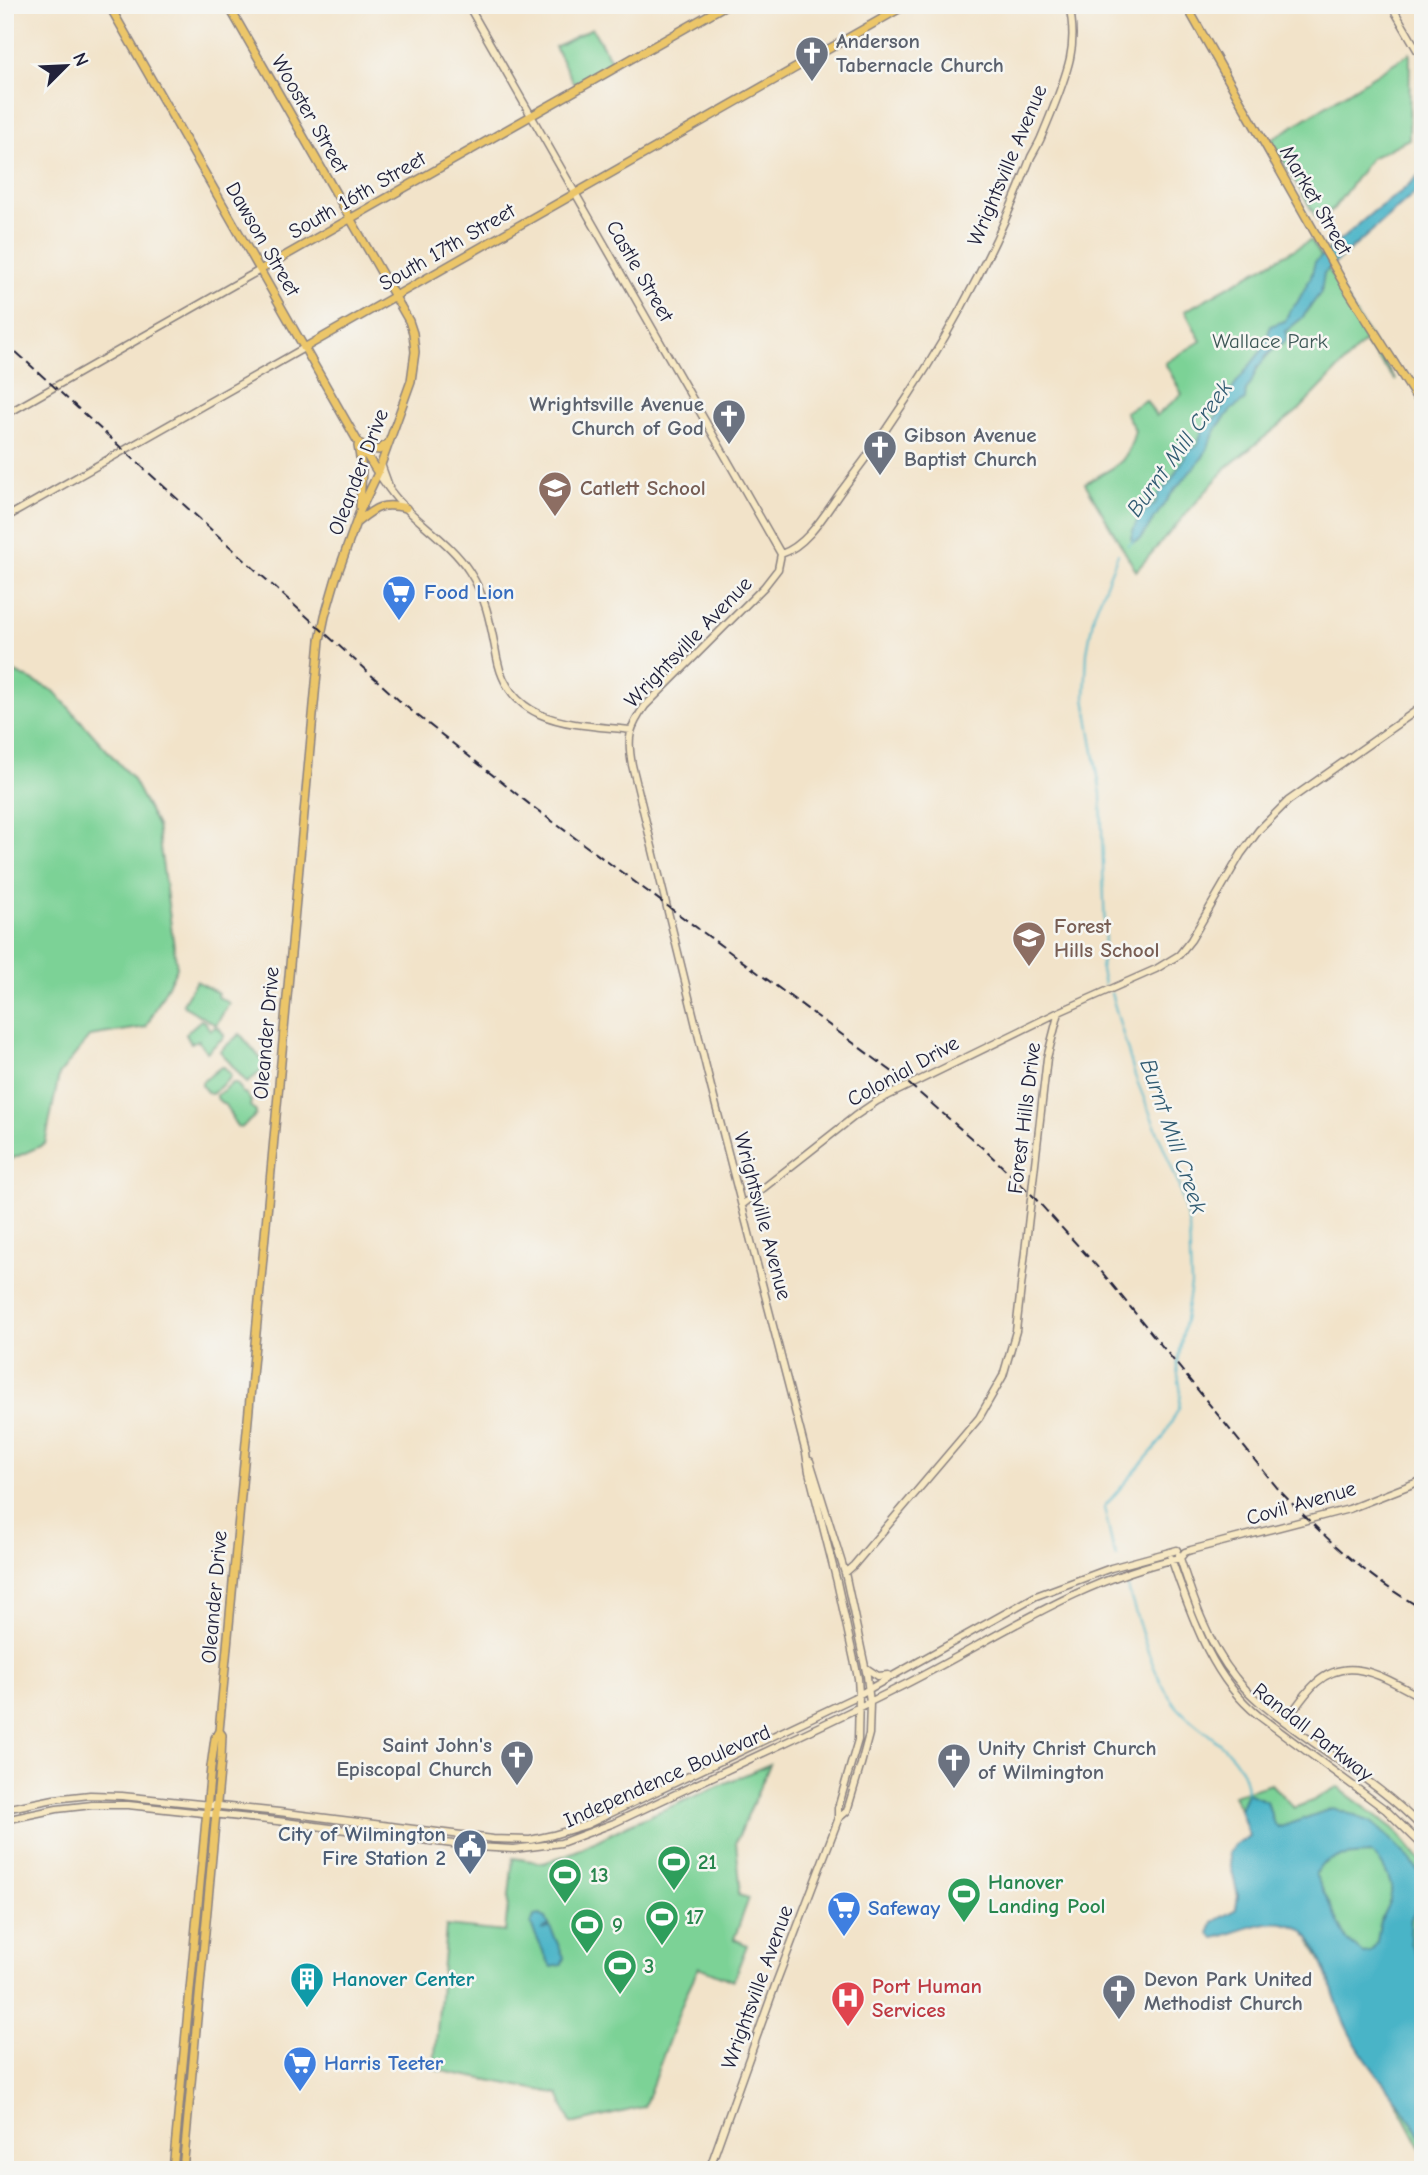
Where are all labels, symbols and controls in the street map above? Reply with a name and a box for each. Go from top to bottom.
place label: Anderson Tabernacle Church [836,29,1004,77]
north arrow [32,32,102,102]
church icon: Anderson Tabernacle Church [793,34,831,83]
text: N [68,49,93,70]
street label: Wooster Street [267,51,354,178]
street label: Wrightsville Avenue [962,81,1052,249]
street label: Market Street [1275,141,1358,260]
street label: South 16th Street [284,146,431,244]
street label: Dawson Street [221,178,306,301]
street label: South 17th Street [375,198,520,296]
street label: Castle Street [601,216,679,327]
park label: Wallace Park [1212,329,1328,353]
water label: Burnt Mill Creek [1121,374,1238,522]
place label: Wrightsville Avenue Church of God [529,392,704,440]
church icon: Wrightsville Avenue Church of God [710,397,748,446]
street label: Oleander Drive [323,405,393,539]
place label: Gibson Avenue Baptist Church [904,423,1037,471]
church icon: Gibson Avenue Baptist Church [861,428,899,477]
school or university icon: Catlett School [536,469,574,518]
place label: Catlett School [580,476,706,500]
street label: Wrightsville Avenue [619,572,757,712]
supermarket icon: Food Lion [380,573,418,622]
place label: Food Lion [424,580,515,604]
place label: Forest Hills School [1054,914,1160,962]
school or university icon: Forest Hills School [1010,919,1048,968]
street label: Oleander Drive [248,966,284,1100]
street label: Colonial Drive [843,1031,963,1111]
street label: Forest Hills Drive [1003,1041,1045,1195]
water label: Burnt Mill Creek [1134,1055,1213,1218]
street label: Wrightsville Avenue [729,1130,797,1302]
street label: Covil Avenue [1243,1476,1359,1530]
street label: Oleander Drive [196,1530,232,1664]
street label: Randall Parkway [1248,1678,1378,1787]
street label: Independence Boulevard [560,1720,774,1832]
place label: Saint John's Episcopal Church [336,1733,492,1781]
place label: Unity Christ Church of Wilmington [978,1736,1156,1784]
church icon: Saint John's Episcopal Church [498,1738,536,1787]
church icon: Unity Christ Church of Wilmington [935,1741,973,1790]
place label: City of Wilmington Fire Station 2 [278,1822,446,1870]
public building icon: City of Wilmington Fire Station 2 [451,1827,489,1876]
sports icon: 21 [655,1843,693,1892]
place label: 21 [698,1850,717,1874]
sports icon: 13 [546,1856,584,1905]
place label: 13 [590,1863,609,1887]
place label: Hanover Landing Pool [988,1870,1106,1918]
sports icon: Hanover Landing Pool [945,1875,983,1924]
supermarket icon: Safeway [825,1889,863,1938]
place label: Safeway [868,1896,940,1920]
sports icon: 17 [643,1898,681,1947]
street label: Wrightsville Avenue [716,1902,798,2072]
place label: 17 [686,1905,704,1929]
sports icon: 9 [568,1906,606,1955]
place label: 9 [612,1913,623,1937]
sports icon: 3 [601,1947,639,1996]
place label: 3 [644,1954,654,1978]
building icon: Hanover Center [288,1960,326,2009]
place label: Hanover Center [332,1967,475,1991]
place label: Devon Park United Methodist Church [1144,1967,1312,2015]
church icon: Devon Park United Methodist Church [1100,1972,1138,2021]
place label: Port Human Services [872,1974,982,2022]
hospital icon: Port Human Services [829,1979,867,2028]
supermarket icon: Harris Teeter [281,2044,319,2093]
place label: Harris Teeter [324,2051,444,2075]

